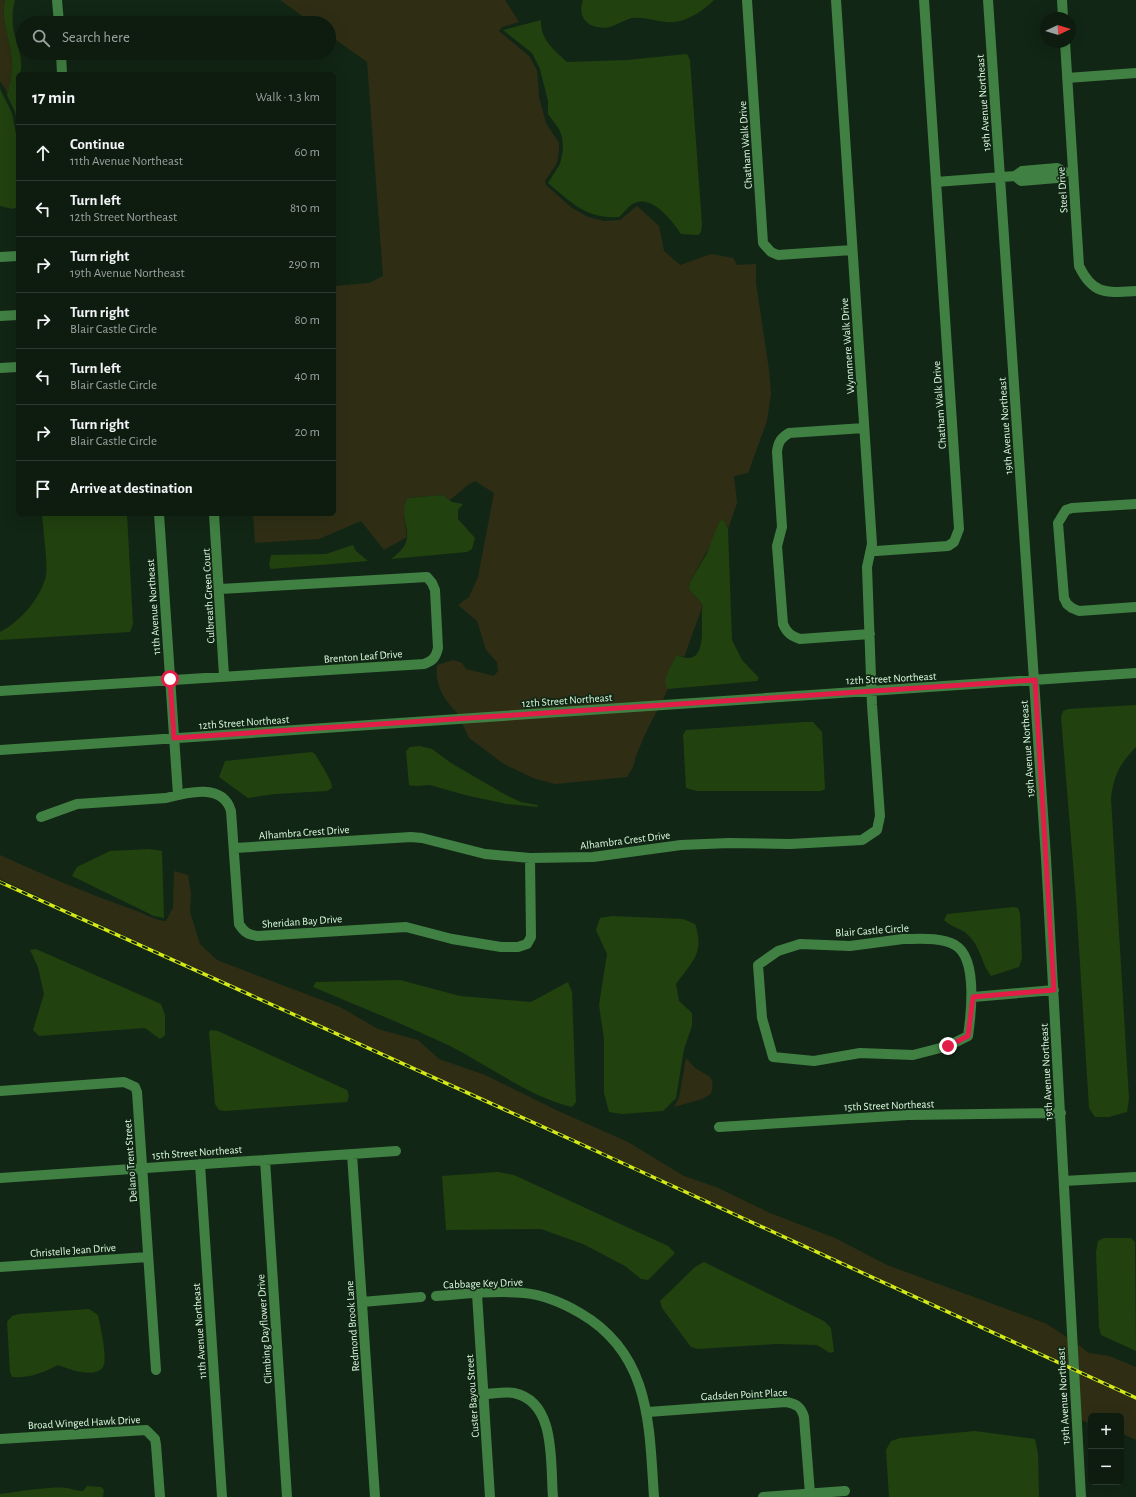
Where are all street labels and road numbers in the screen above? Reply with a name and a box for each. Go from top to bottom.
street label: 19th Avenue Northeast [975,54,992,152]
street label: Chatham Walk Drive [737,101,754,189]
street label: Steel Drive [1055,167,1070,213]
street label: Wynnmere Walk Drive [839,297,856,394]
street label: Chatham Walk Drive [931,361,948,449]
street label: 19th Avenue Northeast [997,377,1014,475]
street label: Culbreath Green Court [200,548,216,644]
street label: 11th Avenue Northeast [145,558,162,655]
street label: Brenton Leaf Drive [323,648,403,665]
street label: 12th Street Northeast [845,671,937,686]
street label: 12th Street Northeast [521,692,613,709]
street label: 19th Avenue Northeast [1019,700,1036,798]
street label: 12th Street Northeast [198,714,290,731]
street label: Alhambra Crest Drive [258,824,350,841]
street label: Alhambra Crest Drive [579,830,671,851]
street label: Sheridan Bay Drive [261,913,343,930]
street label: Blair Castle Circle [835,922,909,939]
street label: 19th Avenue Northeast [1038,1023,1055,1121]
street label: 15th Street Northeast [844,1098,935,1113]
street label: Delano Trent Street [122,1119,139,1203]
street label: 15th Street Northeast [152,1144,243,1161]
street label: Christelle Jean Drive [30,1242,116,1259]
street label: Climbing Dayflower Drive [255,1274,274,1384]
street label: Cabbage Key Drive [443,1277,523,1290]
street label: Redmond Brook Lane [344,1280,361,1372]
street label: 11th Avenue Northeast [191,1282,208,1379]
street label: 19th Avenue Northeast [1055,1347,1072,1445]
street label: Custer Bayou Street [464,1354,481,1438]
street label: Gadsden Point Place [700,1387,788,1402]
street label: Broad Winged Hawk Drive [27,1414,141,1431]

